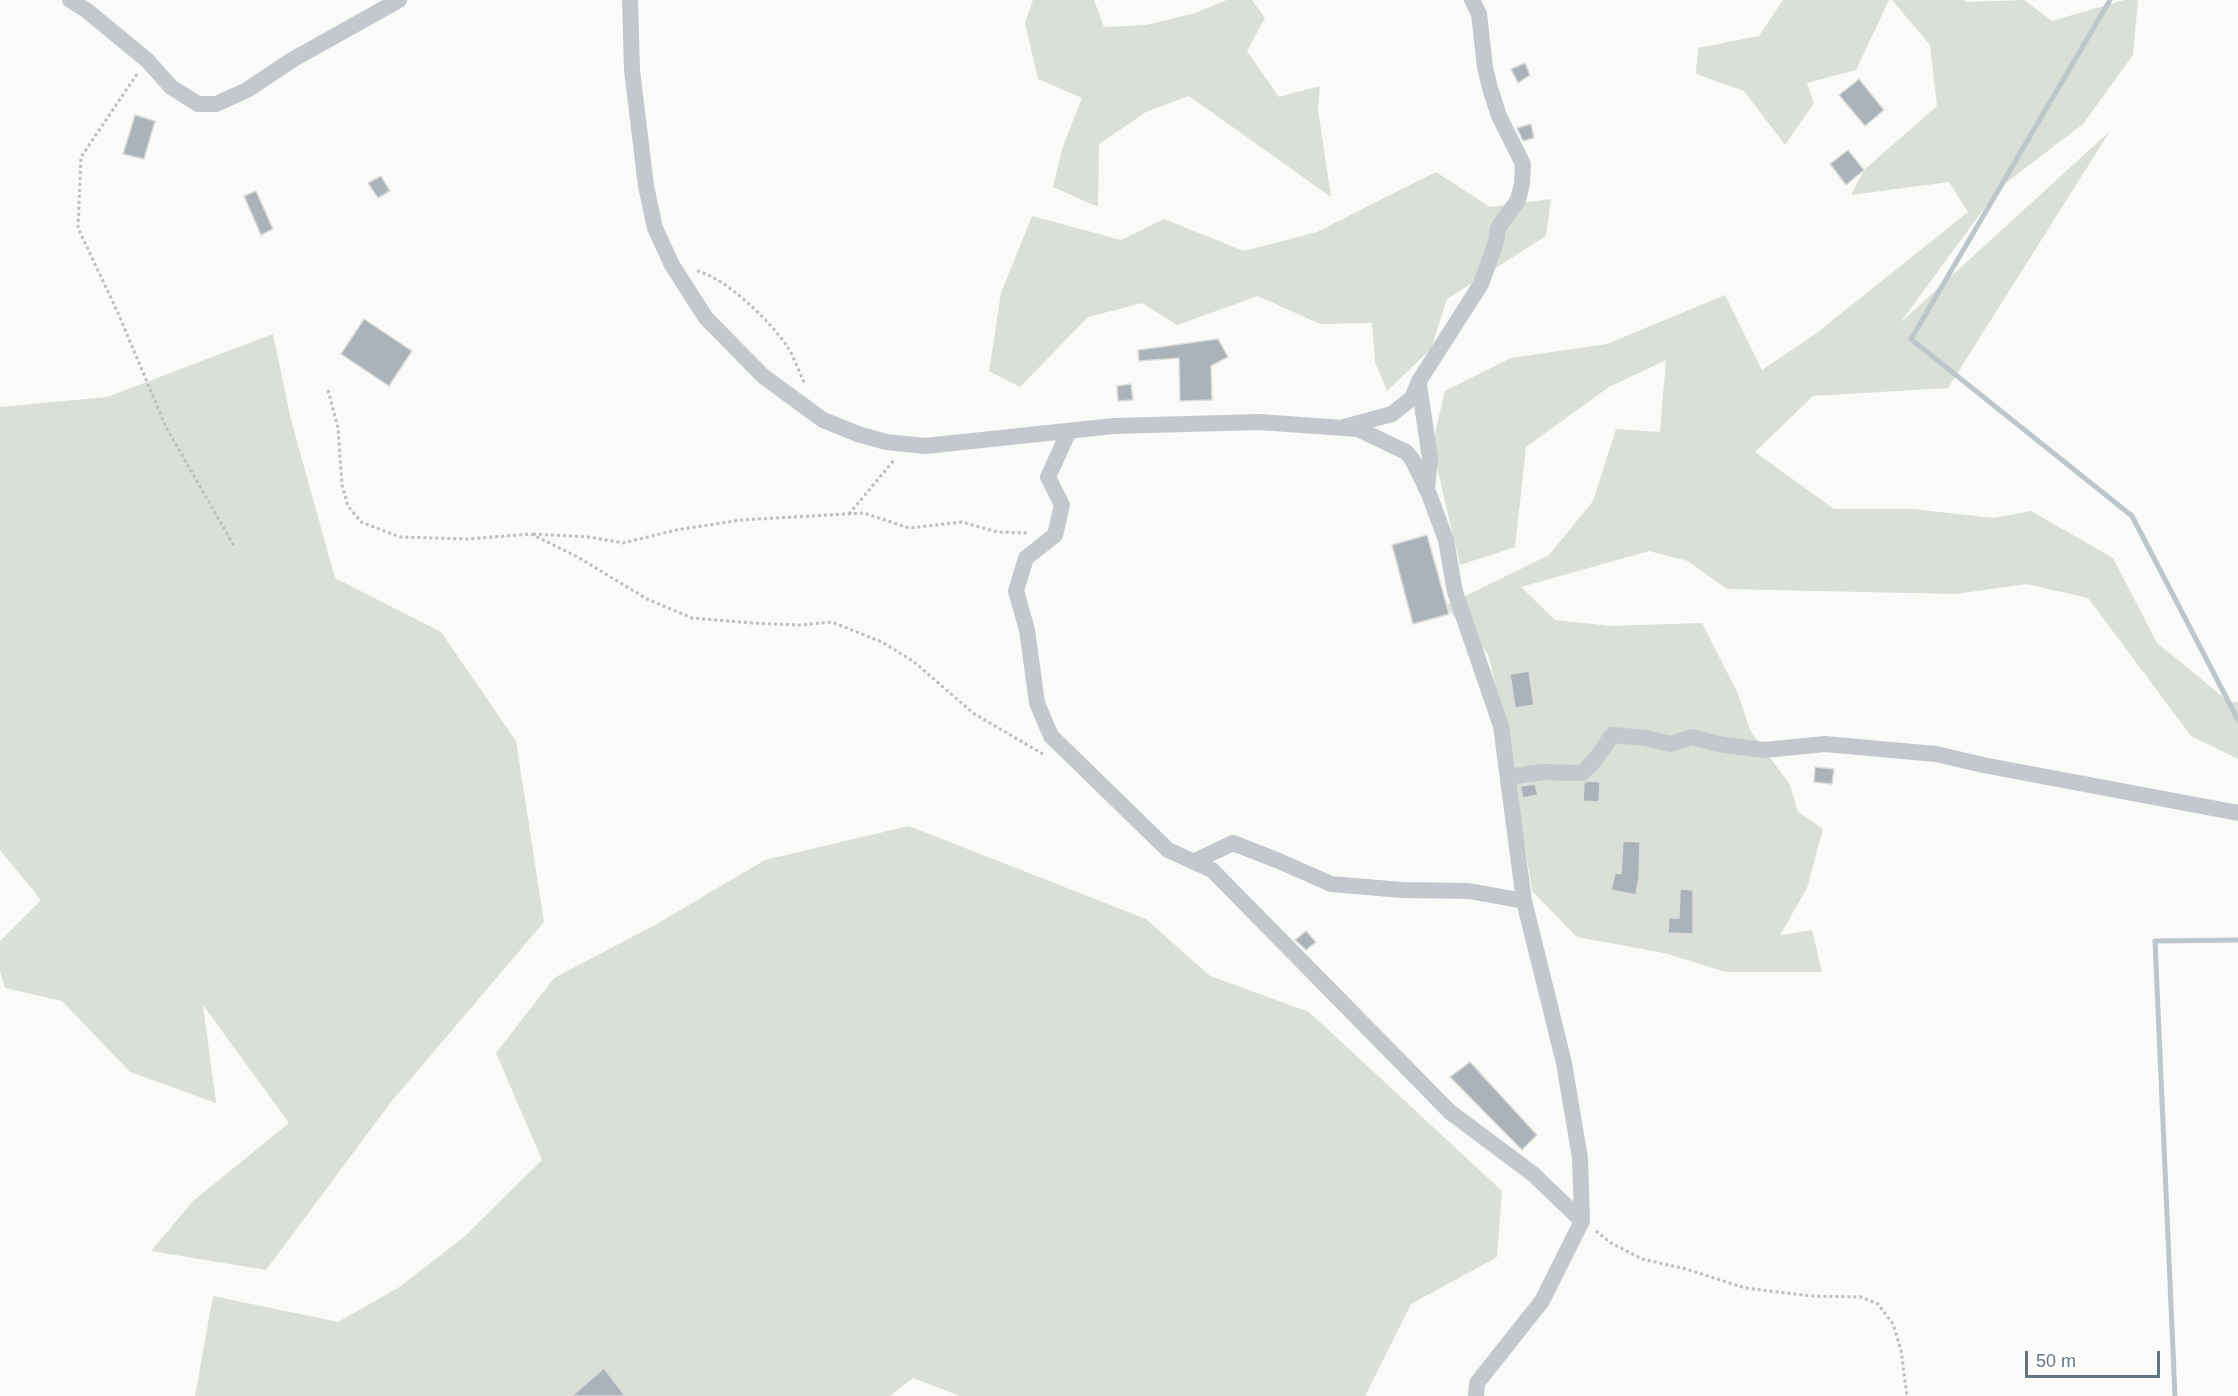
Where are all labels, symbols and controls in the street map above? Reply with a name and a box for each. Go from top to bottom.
scale bar [2028,1339,2163,1377]
text: 50 m [2036,1351,2076,1371]

